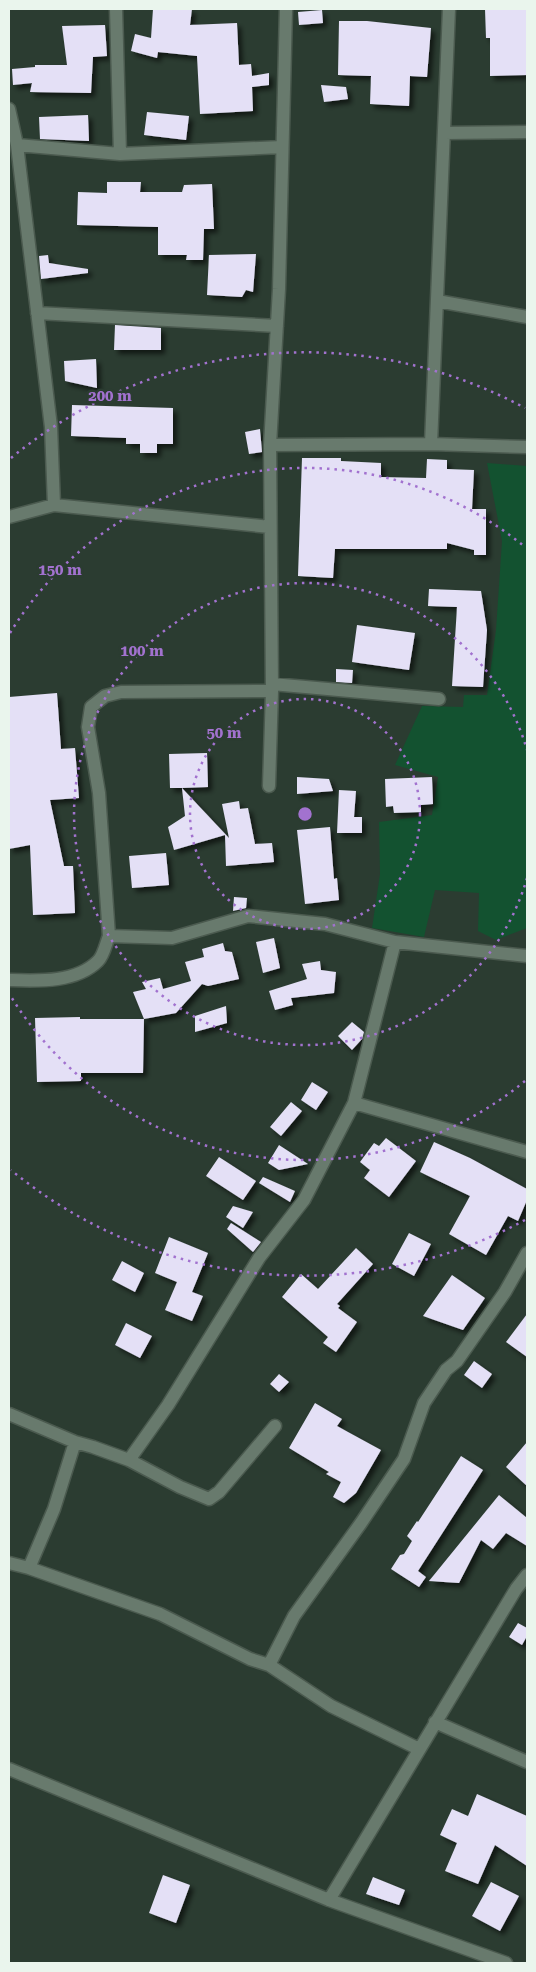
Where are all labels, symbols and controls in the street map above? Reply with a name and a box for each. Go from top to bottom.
text: 200 m [88,387,132,405]
text: 150 m [38,561,82,579]
text: 100 m [120,642,164,660]
text: 50 m [206,724,242,742]
centre of rings [296,805,314,823]

